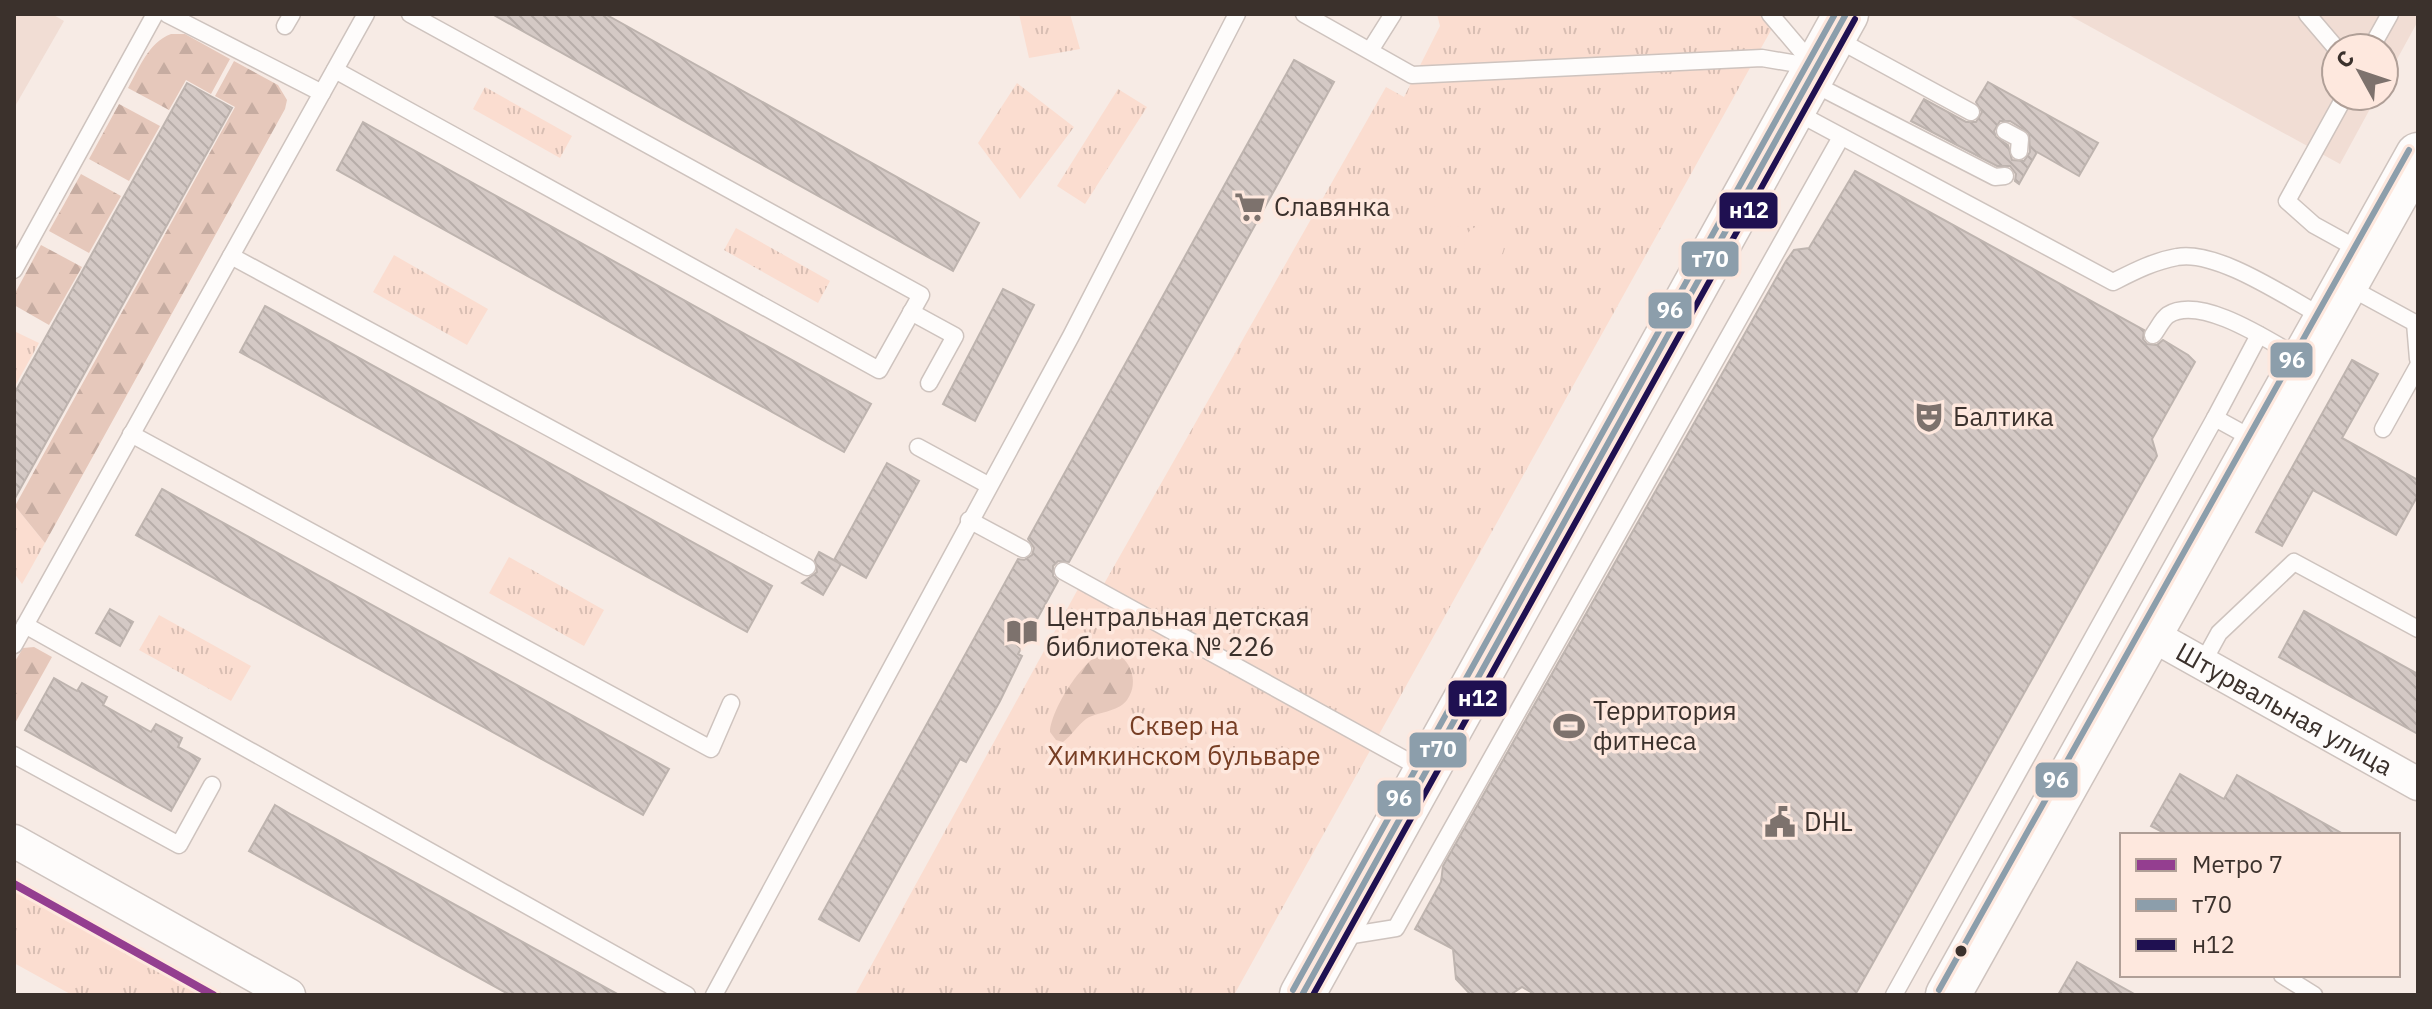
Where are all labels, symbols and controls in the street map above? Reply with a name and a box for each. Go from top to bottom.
north arrow [2320,32,2400,112]
text: С [2329,44,2360,74]
place label: Славянка [1274,189,1390,223]
supermarket icon: Славянка [1233,190,1267,224]
line badge: н12 [1718,191,1779,230]
text: н12 [1729,195,1769,224]
line badge: т70 [1680,240,1740,278]
text: т70 [1691,244,1729,273]
line badge: 96 [1647,291,1693,330]
text: 96 [1657,295,1683,324]
line badge: 96 [2269,341,2314,379]
text: 96 [2279,345,2305,374]
place label: Балтика [1953,399,2054,433]
theatre icon: Балтика [1912,400,1946,434]
place label: Центральная детская библиотека № 226 [1046,599,1310,663]
library icon: Центральная детская библиотека № 226 [1005,615,1039,649]
street label: Штурвальная улица [2170,634,2400,783]
line badge: н12 [1447,679,1508,718]
text: н12 [1458,683,1498,712]
place label: Территория фитнеса [1593,693,1737,757]
park label: Сквер на Химкинском бульваре [1048,708,1320,772]
sports icon: Территория фитнеса [1552,709,1586,743]
line badge: т70 [1408,731,1468,769]
text: т70 [1419,734,1457,763]
line badge: 96 [2034,761,2079,799]
text: 96 [2043,765,2069,794]
line badge: 96 [1376,779,1422,818]
text: 96 [1386,783,1412,812]
place label: DHL [1804,804,1853,838]
public building icon: DHL [1763,805,1797,839]
legend [2120,833,2400,977]
text: Метро 7 [2192,848,2283,880]
text: т70 [2192,888,2232,920]
text: н12 [2192,928,2235,960]
unlabelled marker [1953,943,1969,959]

